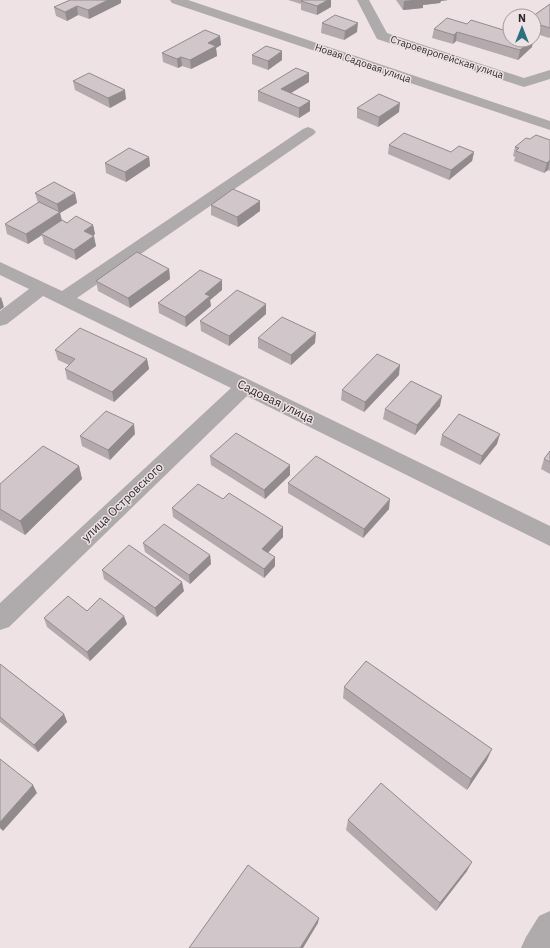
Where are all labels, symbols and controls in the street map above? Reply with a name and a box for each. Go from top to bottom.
north arrow [502,8,542,48]
text: N [518,11,526,25]
street label: Староевропейская улица [389,33,506,82]
street label: Новая Садовая улица [313,40,413,86]
street label: Садовая улица [235,376,317,426]
street label: улица Островского [78,459,166,545]

